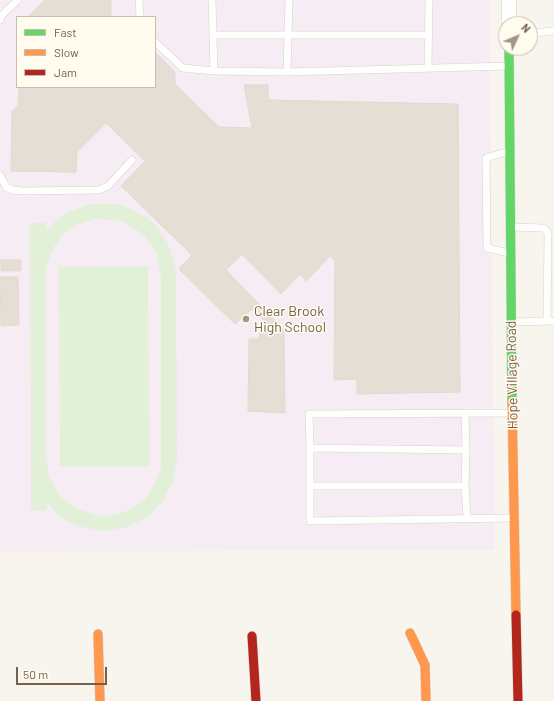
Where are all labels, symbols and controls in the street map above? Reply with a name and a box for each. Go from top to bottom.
legend [16,16,156,88]
north arrow [498,16,538,56]
text: N [519,21,533,35]
text: Fast [54,25,77,39]
text: Slow [54,45,79,59]
text: Jam [54,65,77,79]
place label: Clear Brook High School [254,303,326,336]
marker: Clear Brook High School [241,314,251,324]
street label: Hope Village Road [503,320,521,430]
scale bar [18,659,109,685]
text: 50 m [23,667,48,681]

